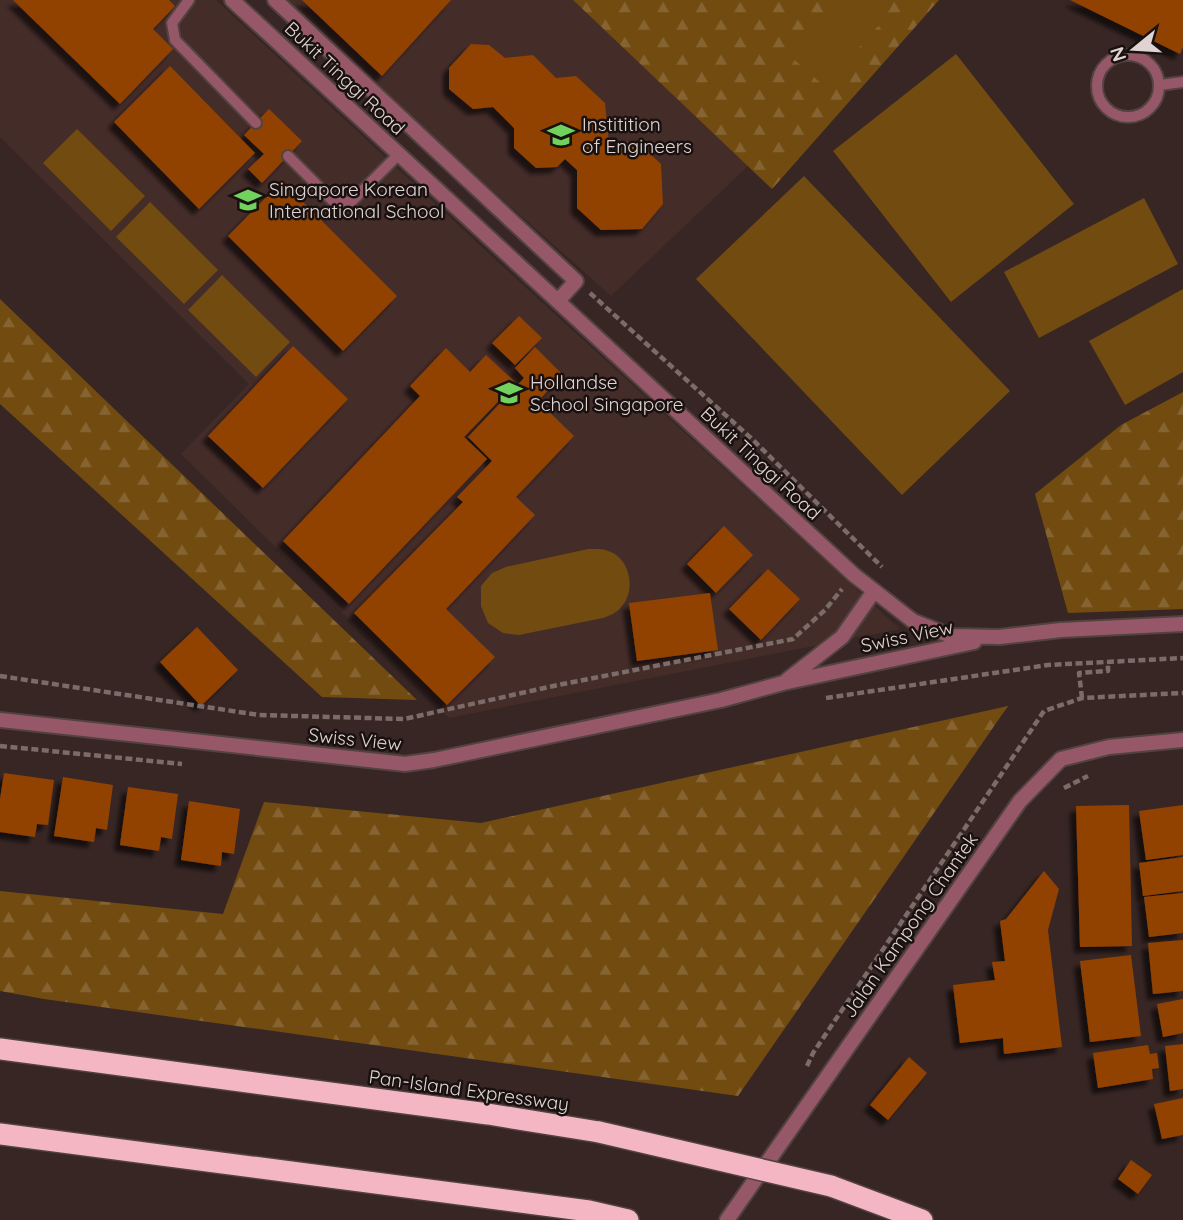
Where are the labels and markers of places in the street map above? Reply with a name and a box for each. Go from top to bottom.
place label: Institition of Engineers [582,112,692,158]
school or university icon: Institition of Engineers [546,120,576,150]
place label: Singapore Korean International School [269,177,444,223]
school or university icon: Singapore Korean International School [233,185,263,215]
place label: Hollandse School Singapore [530,370,683,416]
school or university icon: Hollandse School Singapore [494,378,524,408]

